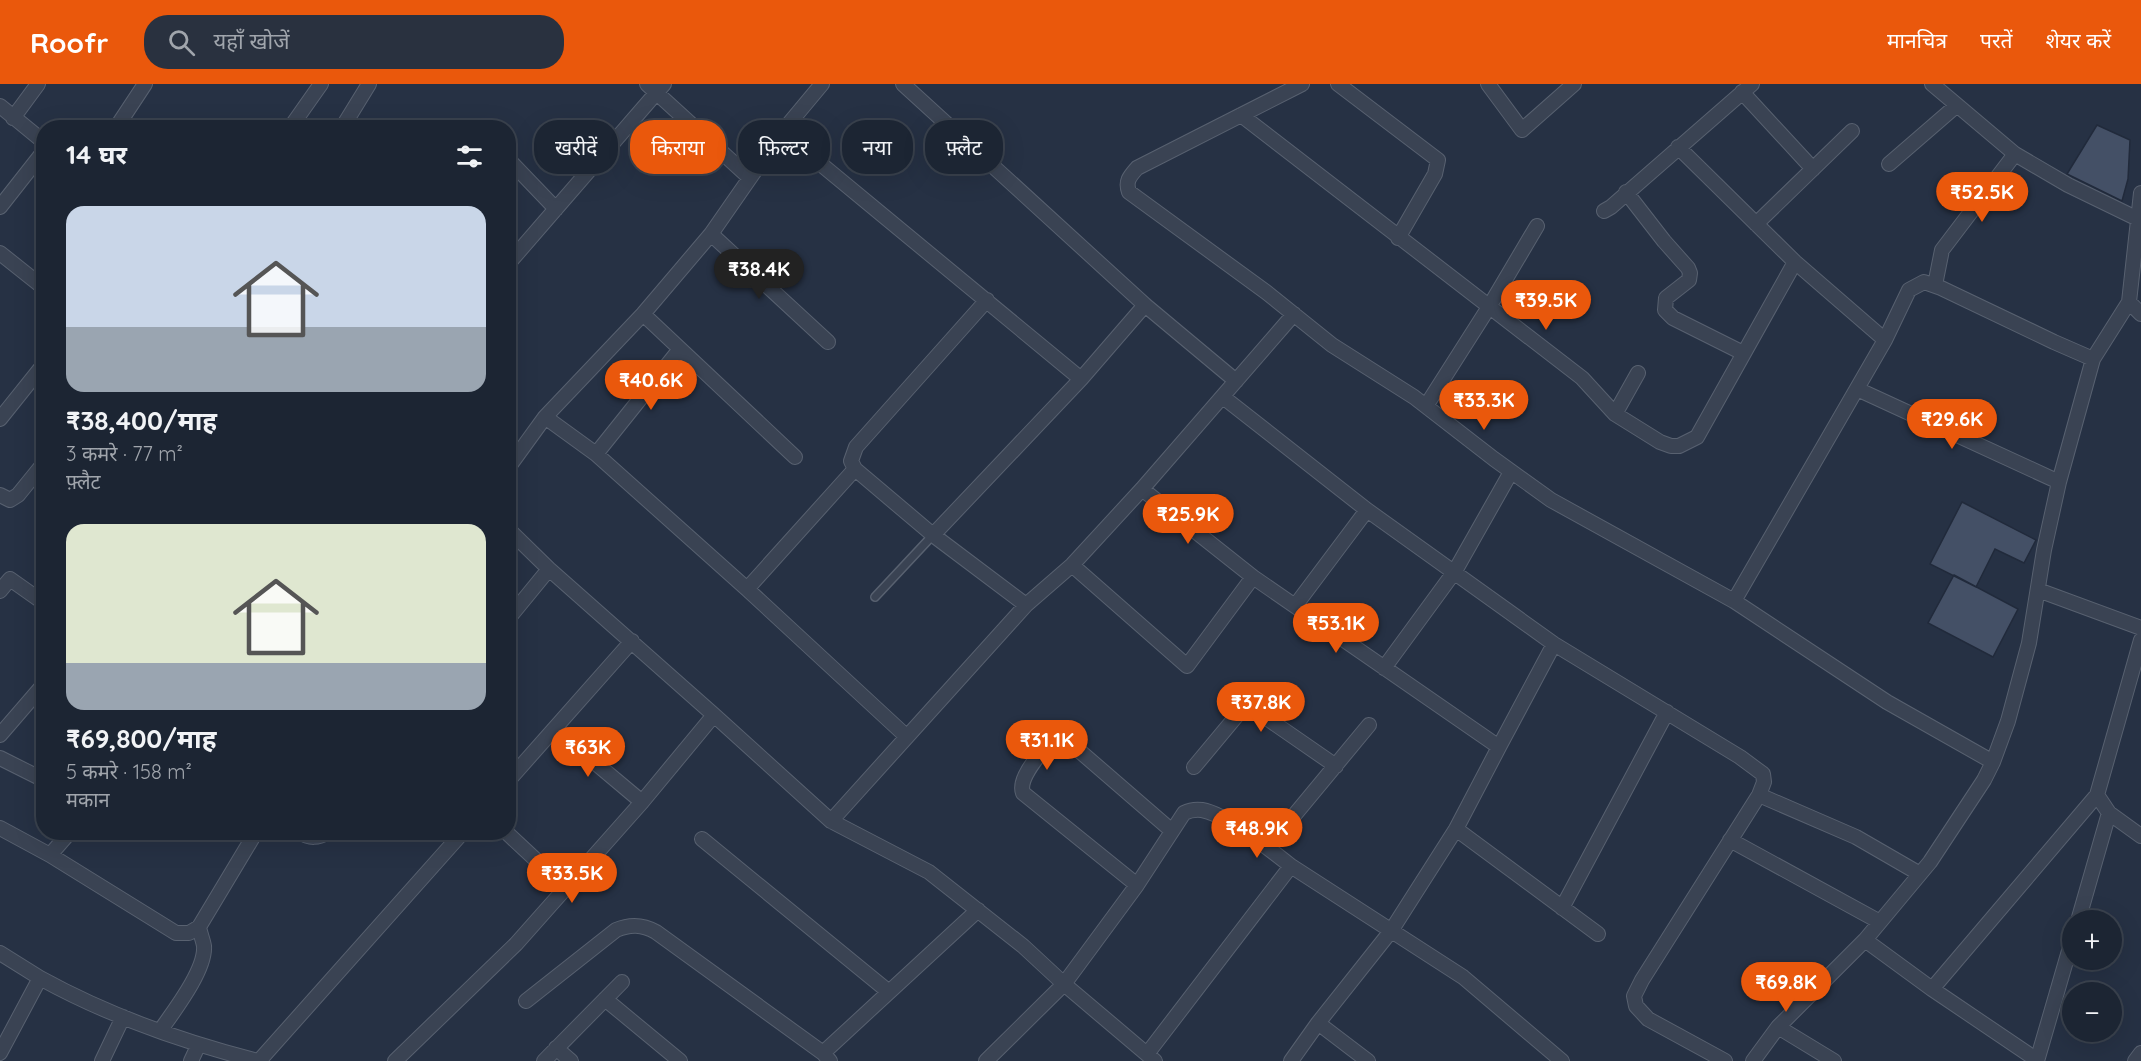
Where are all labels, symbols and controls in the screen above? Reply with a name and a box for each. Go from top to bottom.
search box [144,15,564,69]
text: Roofr [30,25,108,60]
icon: search [165,26,198,59]
text: यहाँ खोजें [213,27,290,55]
text: मानचित्र [1887,27,1947,53]
text: परतें [1980,27,2013,53]
text: शेयर करें [2046,27,2111,53]
chip: खरीदें [534,120,618,174]
chip: किराया [630,120,726,174]
chip: फ़िल्टर [738,120,830,174]
chip: नया [842,120,913,174]
chip: फ़्लैट [925,120,1003,174]
text: 14 घर [66,138,127,171]
icon: filters [453,140,486,173]
pin: ₹52.5K [1933,172,2031,223]
text: ₹52.5K [1950,179,2014,204]
icon: home [222,245,330,353]
pin: ₹38.4K [710,249,808,300]
text: ₹38.4K [728,256,790,281]
pin: ₹39.5K [1497,280,1595,331]
text: ₹39.5K [1515,287,1577,312]
pin: ₹40.6K [602,360,700,411]
text: ₹40.6K [619,367,683,392]
pin: ₹33.3K [1435,380,1533,431]
text: ₹33.3K [1453,387,1515,412]
pin: ₹29.6K [1903,399,2001,450]
text: ₹38,400/माह [66,404,217,437]
text: ₹29.6K [1921,406,1983,431]
text: 3 कमरे · 77 m² [66,441,183,466]
text: फ़्लैट [66,469,101,494]
pin: ₹25.9K [1139,494,1237,545]
text: ₹25.9K [1157,501,1219,526]
icon: home [222,563,330,671]
pin: ₹53.1K [1287,603,1385,654]
text: ₹53.1K [1307,610,1365,635]
pin: ₹37.8K [1212,682,1310,733]
text: ₹37.8K [1231,689,1291,714]
pin: ₹31.1K [998,720,1096,771]
text: ₹69,800/माह [66,722,216,755]
pin: ₹63K [552,727,624,778]
text: ₹31.1K [1020,727,1074,752]
text: ₹63K [565,734,611,759]
text: 5 कमरे · 158 m² [66,759,192,784]
text: मकान [66,787,110,812]
pin: ₹48.9K [1208,808,1306,859]
text: ₹48.9K [1225,815,1289,840]
pin: ₹33.5K [523,853,621,904]
text: ₹33.5K [541,860,603,885]
map controls [2062,910,2122,1042]
button: + [2062,910,2122,970]
pin: ₹69.8K [1737,962,1835,1013]
text: ₹69.8K [1755,969,1817,994]
button: − [2062,982,2122,1042]

